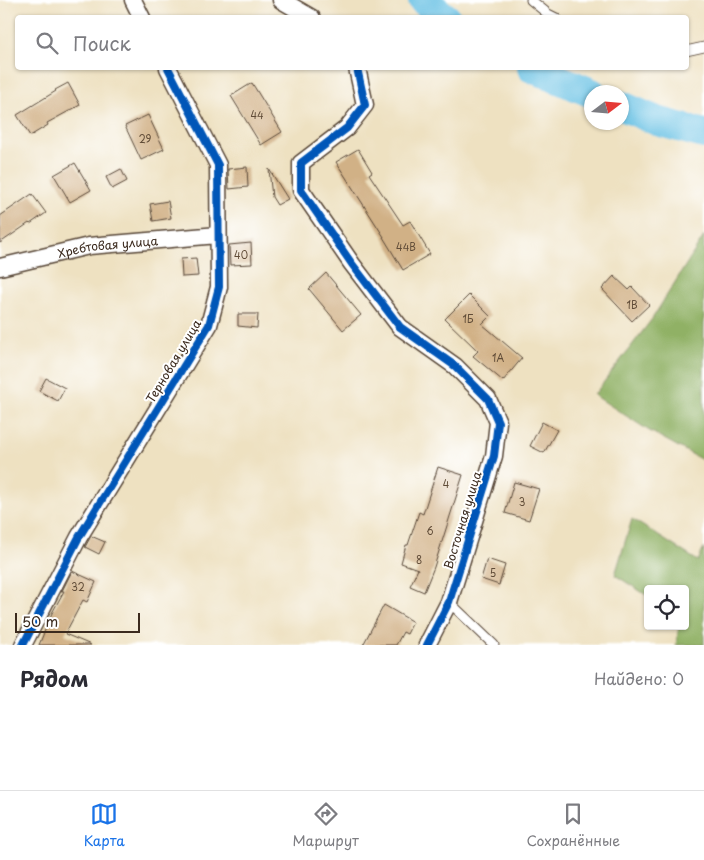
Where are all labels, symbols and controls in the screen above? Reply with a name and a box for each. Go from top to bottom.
search box [15,15,689,70]
icon: search [33,29,61,57]
text: Поиск [73,29,131,57]
north arrow [584,85,629,130]
house number: 44 [250,107,264,122]
house number: 29 [139,131,152,146]
street label: Хребтовая улица [56,231,159,262]
house number: 44В [396,239,416,254]
house number: 40 [234,247,248,262]
house number: 1В [626,297,638,312]
house number: 1Б [463,311,474,326]
street label: Терновая улица [141,315,205,406]
house number: 1А [492,350,504,365]
street label: Восточная улица [439,469,486,571]
house number: 4 [443,476,450,491]
house number: 3 [519,494,525,509]
house number: 6 [426,523,434,538]
house number: 8 [416,552,422,567]
house number: 5 [490,565,496,580]
house number: 32 [71,579,85,594]
map controls [644,585,689,630]
button: locate [644,585,689,630]
scale bar [15,610,140,633]
text: 50 m [22,611,58,632]
text: Рядом [20,662,88,694]
text: Найдено: 0 [594,666,684,690]
tab: Карта [84,800,125,851]
tab: Маршрут [293,800,359,851]
tab: Сохранённые [527,800,620,851]

